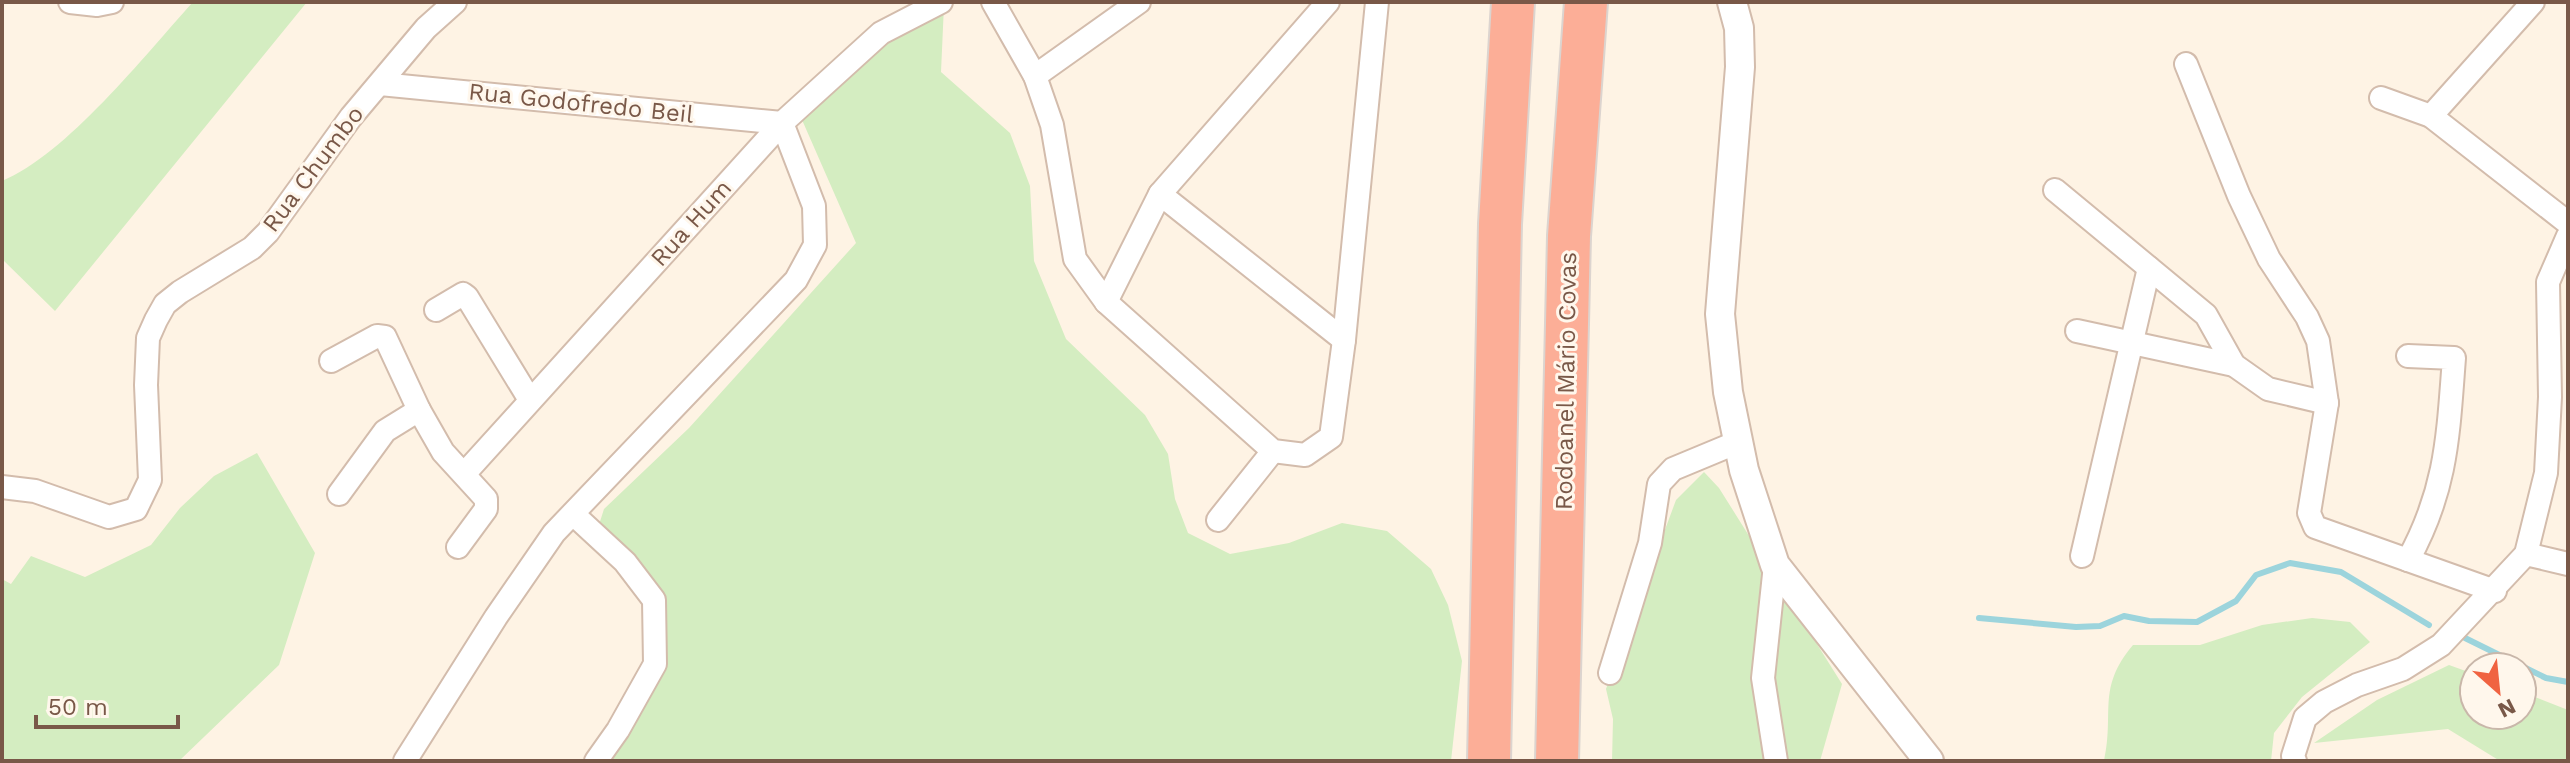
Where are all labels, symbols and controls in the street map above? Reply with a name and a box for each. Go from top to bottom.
street label: Rua Godofredo Beil [467,77,696,129]
street label: Rua Chumbo [257,101,369,237]
street label: Rua Hum [645,174,737,272]
street label: Rodoanel Mário Covas [1550,252,1582,510]
north arrow [2458,651,2538,731]
scale bar [36,679,178,729]
text: 50 m [48,693,108,721]
text: N [2494,694,2520,723]

